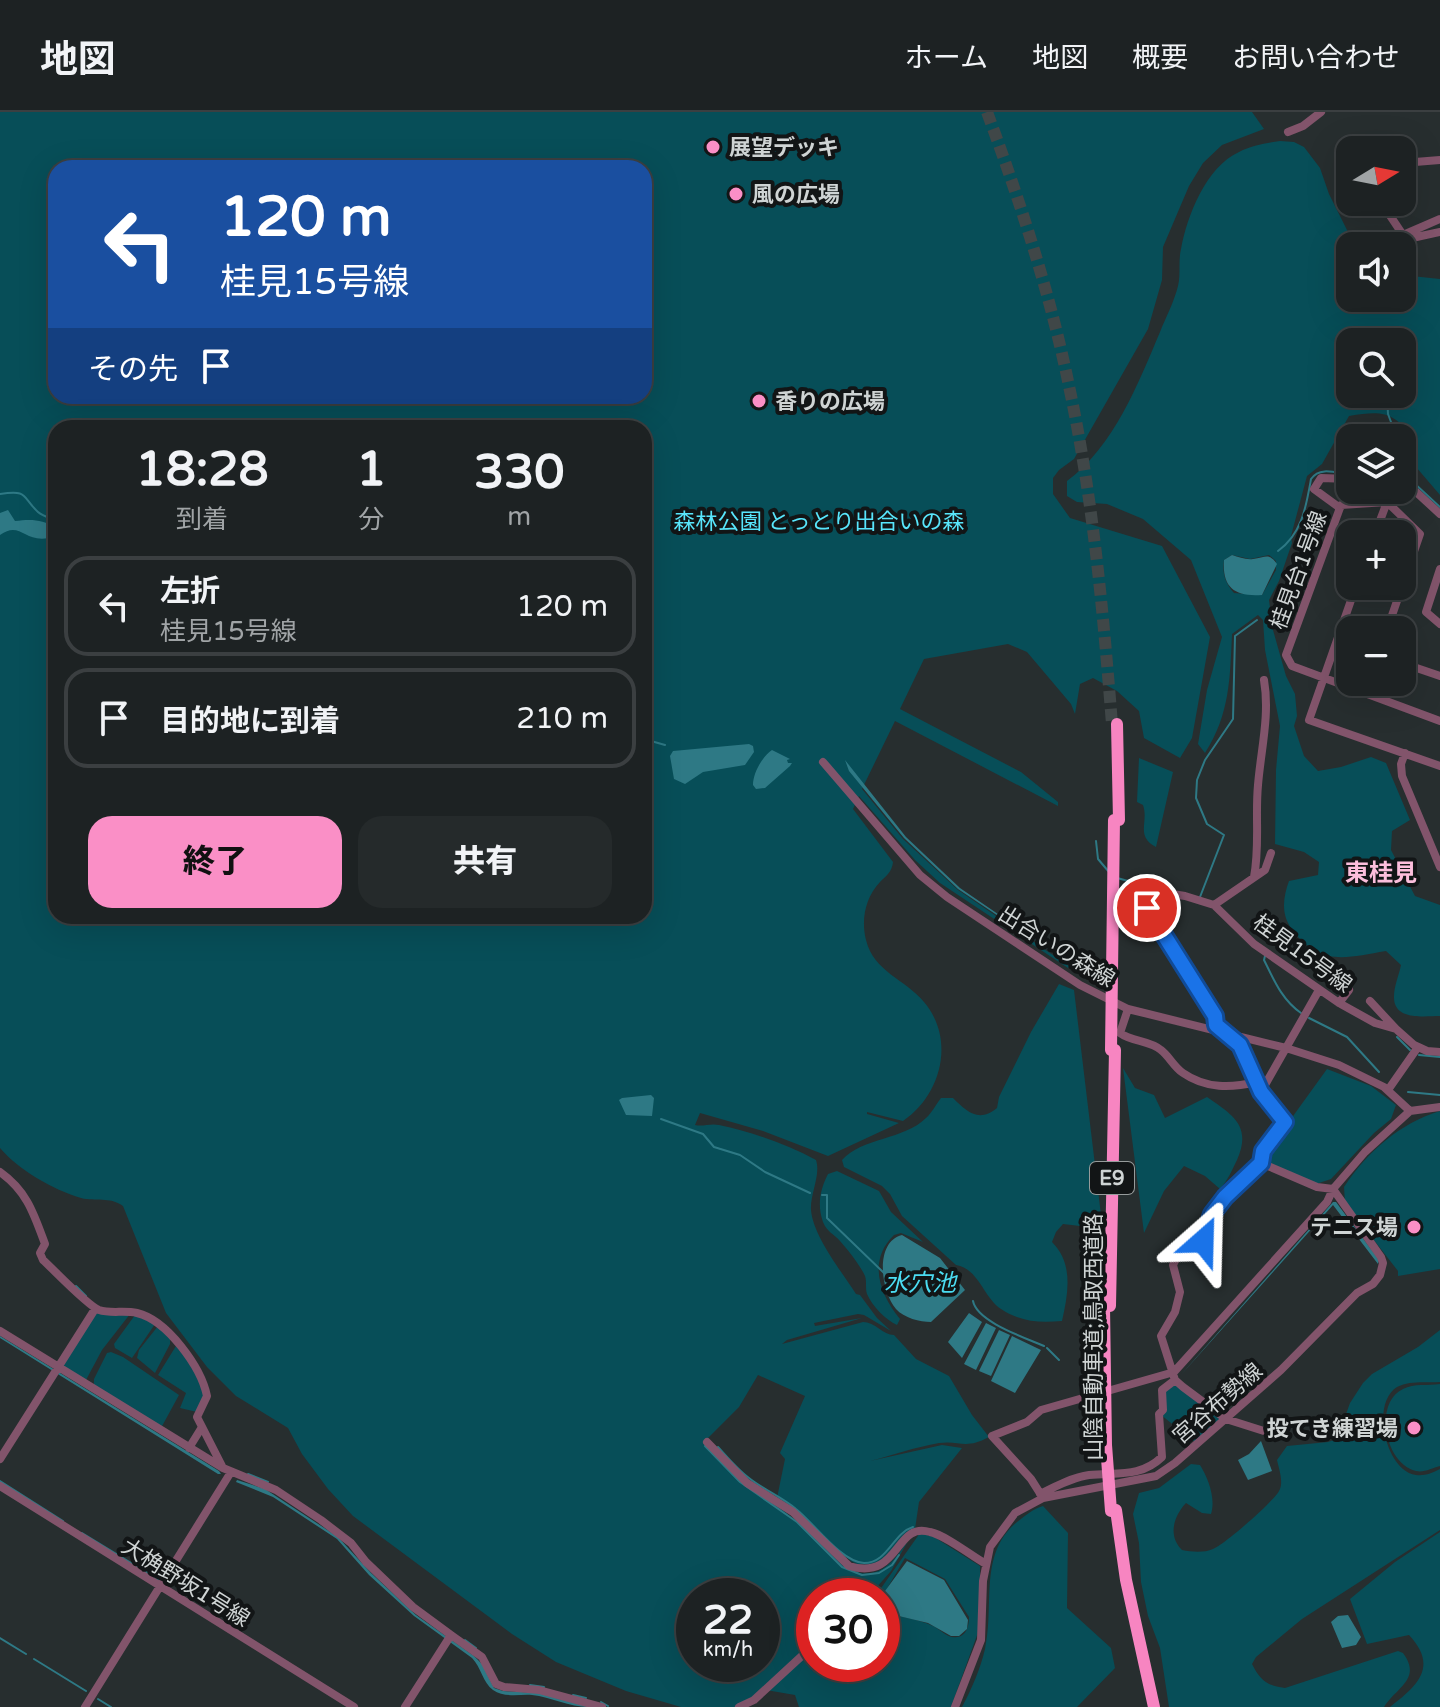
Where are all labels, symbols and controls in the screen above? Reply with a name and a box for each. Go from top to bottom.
text: 地図 [40,37,116,83]
text: ホーム [905,41,988,75]
text: 地図 [1032,41,1088,75]
text: 概要 [1132,41,1188,75]
text: お問い合わせ [1232,41,1400,75]
place label: 展望デッキ [729,135,839,161]
north arrow [1336,136,1416,216]
map controls [1336,136,1416,696]
marker: 展望デッキ [704,138,722,156]
place label: 風の広場 [752,182,840,208]
text: 120 m [220,184,391,251]
marker: 風の広場 [727,185,745,203]
icon: left [88,192,192,296]
button: sound [1336,232,1416,312]
text: 桂見15号線 [220,261,409,304]
button: search [1336,328,1416,408]
icon: arrive [194,344,238,388]
text: その先 [88,351,178,388]
place label: 香りの広場 [775,389,885,415]
marker: 香りの広場 [750,392,768,410]
button: layers [1336,424,1416,504]
text: 18:28 [136,441,269,499]
text: 1 [356,441,386,499]
text: 330 [474,444,564,502]
text: m [507,501,531,532]
text: 到着 [176,504,228,535]
text: 分 [358,504,384,535]
street label: 桂見台1号線 [1266,508,1332,633]
park label: 森林公園 とっとり出合いの森 [673,509,965,535]
button: + [1336,520,1416,600]
text: 左折 [160,573,220,610]
icon: left [92,584,136,628]
text: 120 m [516,588,608,625]
text: 桂見15号線 [160,616,297,647]
button: − [1336,616,1416,696]
icon: arrive [92,696,136,740]
text: 210 m [516,700,608,737]
text: 目的地に到着 [160,703,340,740]
button: 終了 [88,816,342,908]
button: 共有 [358,816,612,908]
district label: 東桂見 [1345,859,1417,888]
pin [1113,874,1181,942]
icon: arrive [1125,886,1169,930]
street label: 出合いの森線 [994,901,1119,993]
street label: 桂見15号線 [1248,909,1357,998]
road number: E9 [1090,1162,1134,1194]
position arrow [1161,1199,1245,1283]
street label: 山陰自動車道;鳥取西道路 [1081,1213,1107,1461]
place label: テニス場 [1310,1215,1398,1241]
marker: テニス場 [1405,1218,1423,1236]
water label: 水穴池 [884,1269,958,1298]
street label: 宮谷布勢線 [1168,1358,1268,1450]
place label: 投てき練習場 [1267,1416,1398,1442]
marker: 投てき練習場 [1405,1419,1423,1437]
street label: 大桷野坂1号線 [117,1533,254,1633]
speed limit sign: 30 [796,1578,900,1682]
text: 22 [703,1596,753,1644]
text: km/h [703,1638,753,1662]

